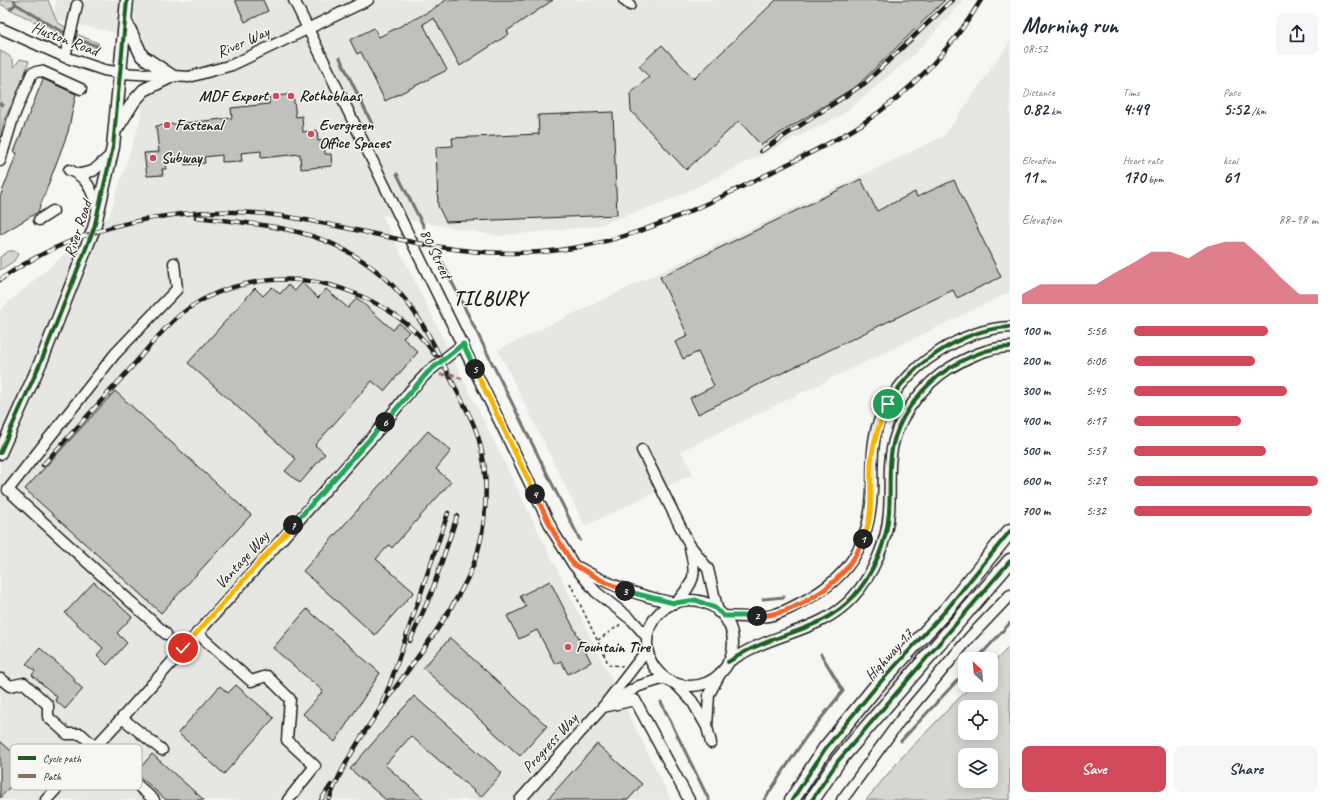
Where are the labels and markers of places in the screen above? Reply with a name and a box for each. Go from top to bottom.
place label: MDF Export [199,86,270,106]
place label: Rothoblaas [299,86,364,106]
marker: MDF Export [271,91,281,101]
marker: Rothoblaas [286,91,296,101]
place label: Fastenal [175,115,225,135]
place label: Evergreen Office Spaces [319,115,392,153]
marker: Fastenal [162,120,172,130]
marker: Evergreen Office Spaces [306,129,316,139]
place label: Subway [161,148,203,168]
marker: Subway [148,153,158,163]
pin: 5 [465,359,485,379]
pin [871,387,905,421]
pin: 6 [375,412,395,432]
pin: 4 [525,484,545,504]
pin: 7 [283,515,303,535]
pin: 1 [853,529,873,549]
pin: 3 [615,581,635,601]
pin: 2 [747,606,767,626]
pin [166,631,200,665]
place label: Fountain Tire [576,637,652,657]
marker: Fountain Tire [563,642,573,652]

